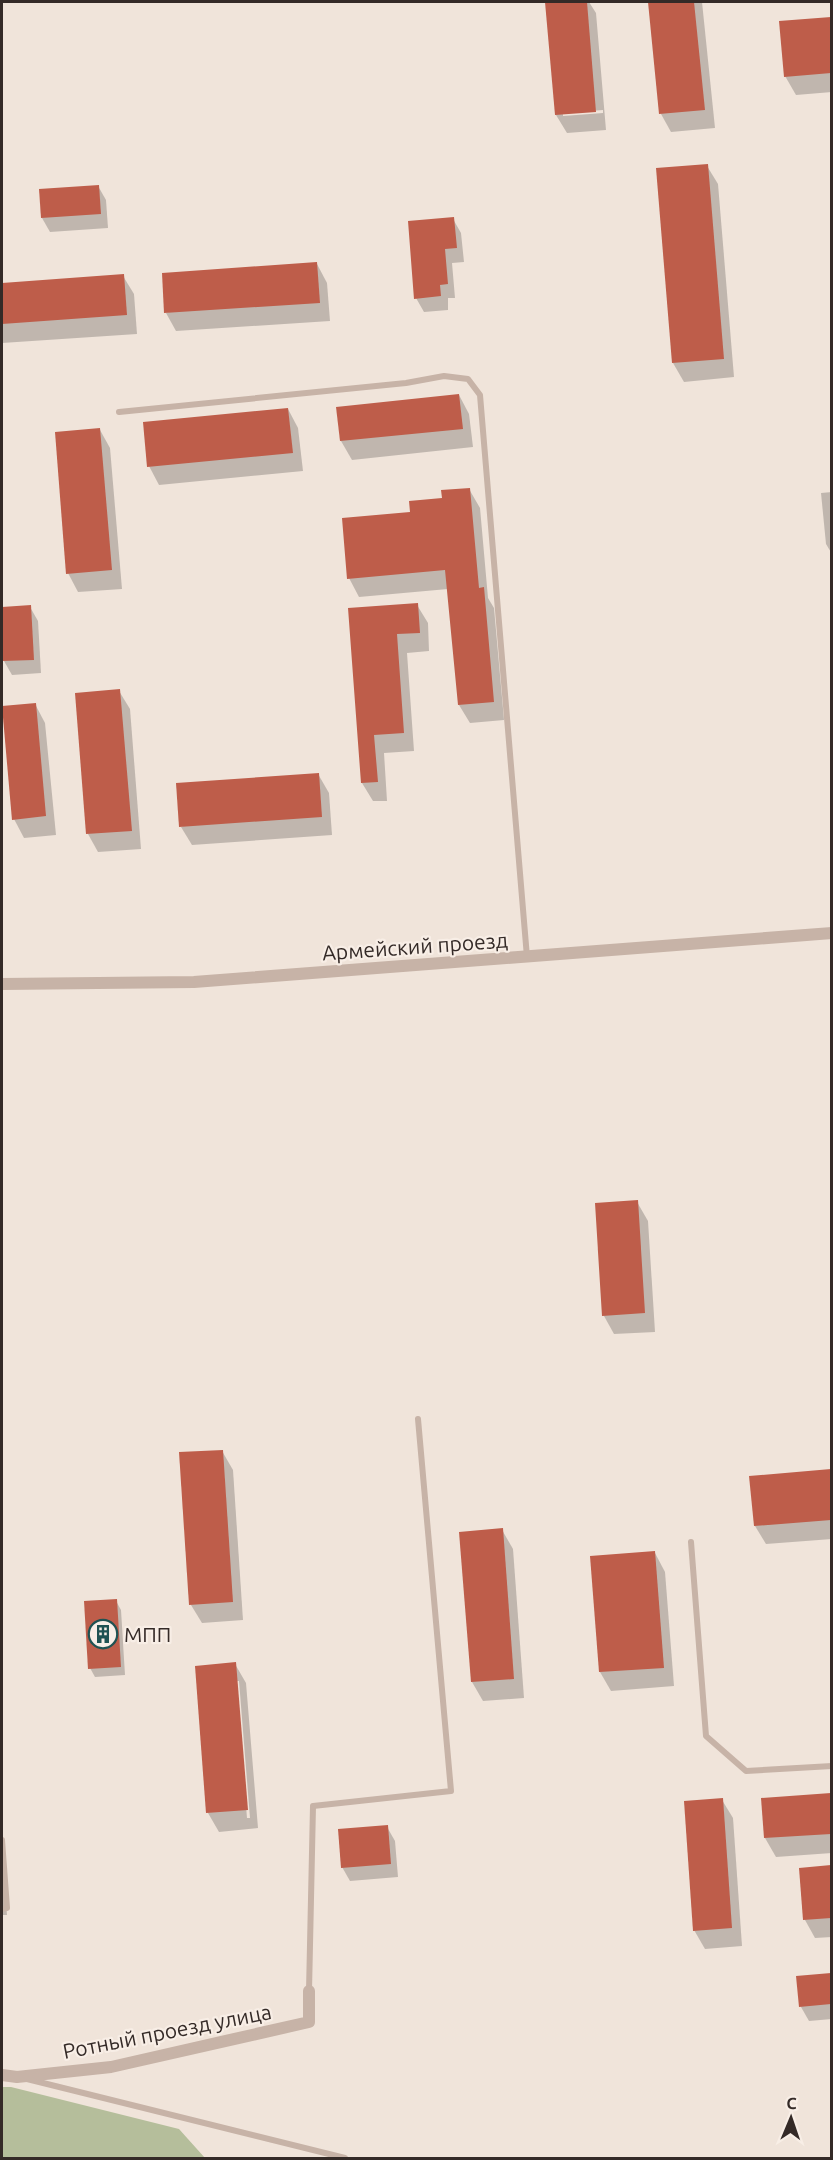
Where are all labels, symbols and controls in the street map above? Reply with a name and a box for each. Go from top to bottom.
street label: Армейский проезд [321,928,509,964]
building icon: МПП [87,1618,119,1650]
place label: МПП [124,1622,171,1646]
street label: Ротный проезд улица [61,1999,273,2063]
north arrow [761,2088,821,2148]
text: С [786,2094,797,2112]

